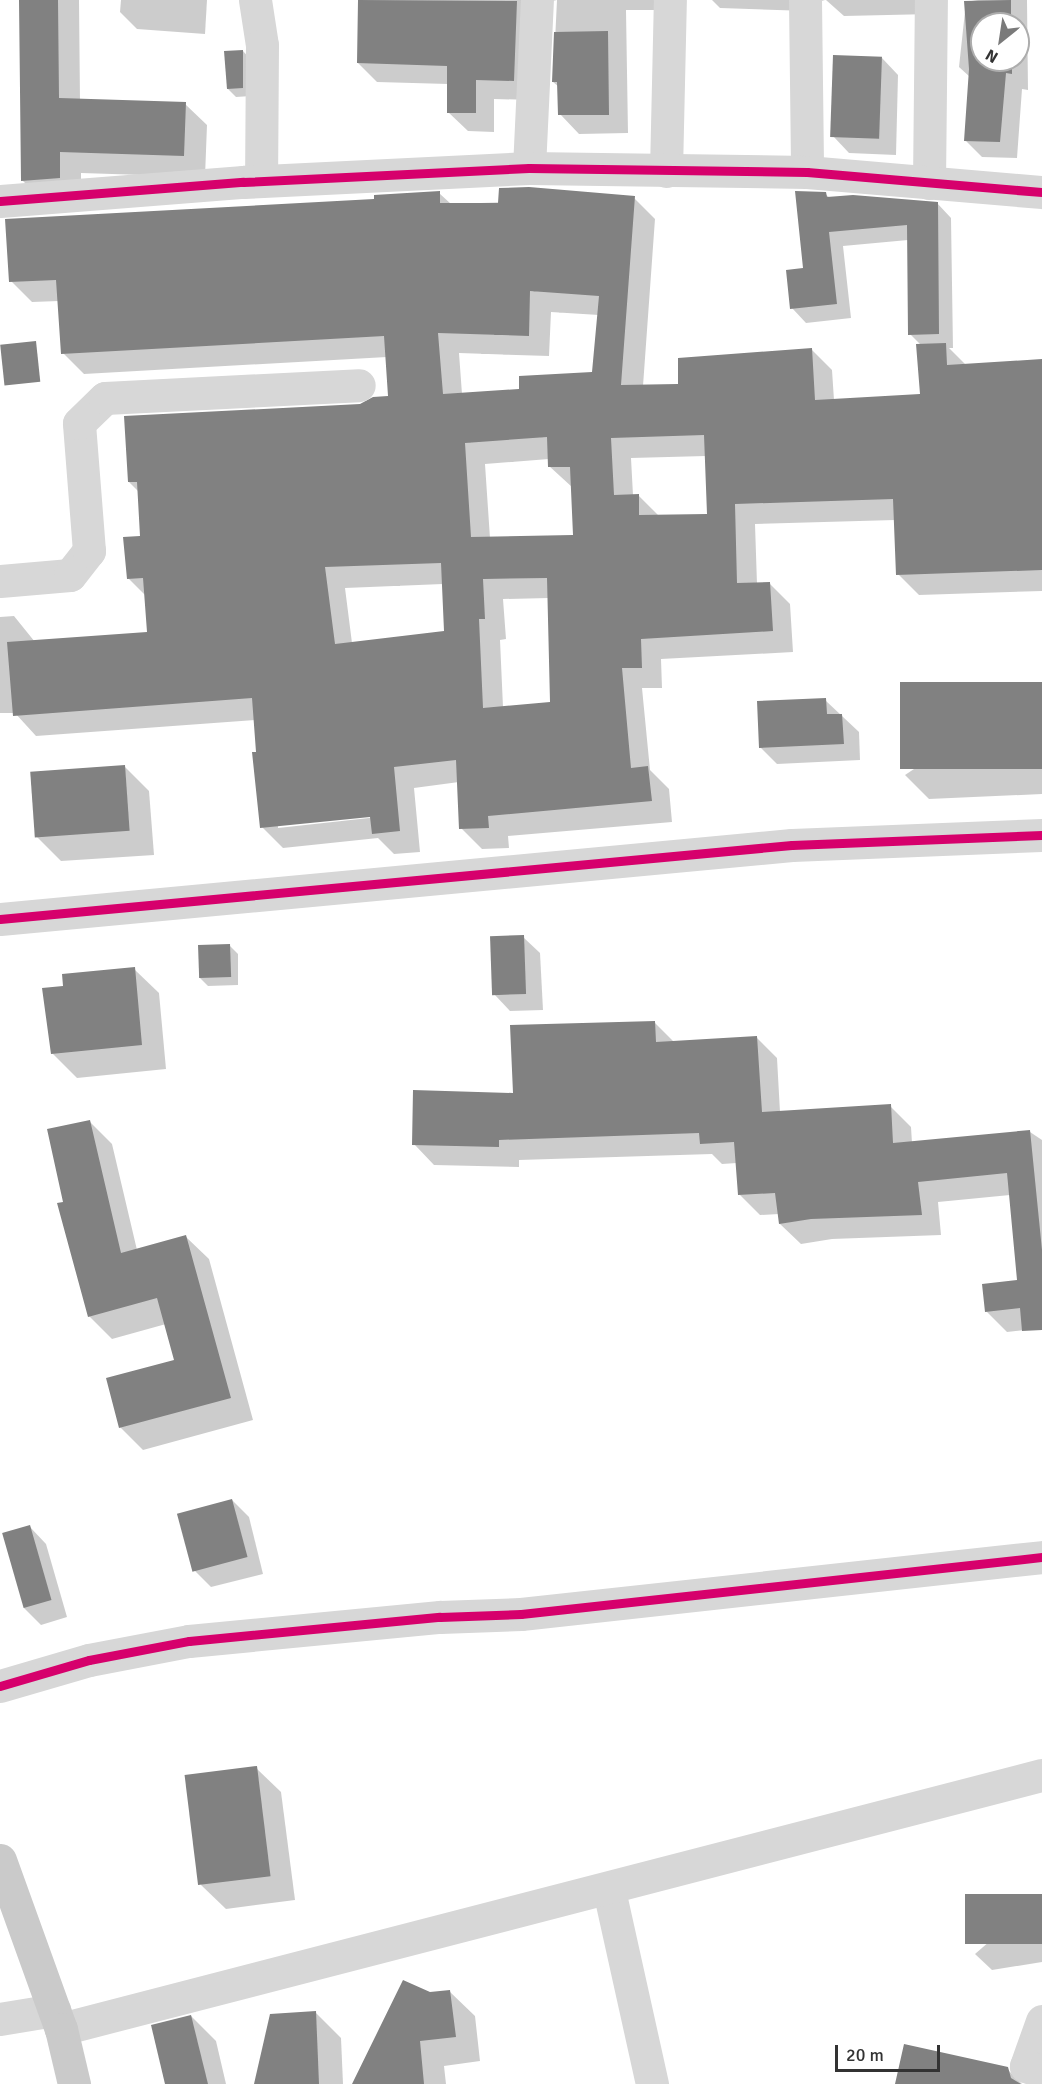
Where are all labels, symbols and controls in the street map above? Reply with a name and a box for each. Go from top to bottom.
north arrow [970,12,1030,72]
text: N [982,44,1002,67]
scale bar [838,2033,943,2071]
text: 20 m [846,2044,884,2066]

